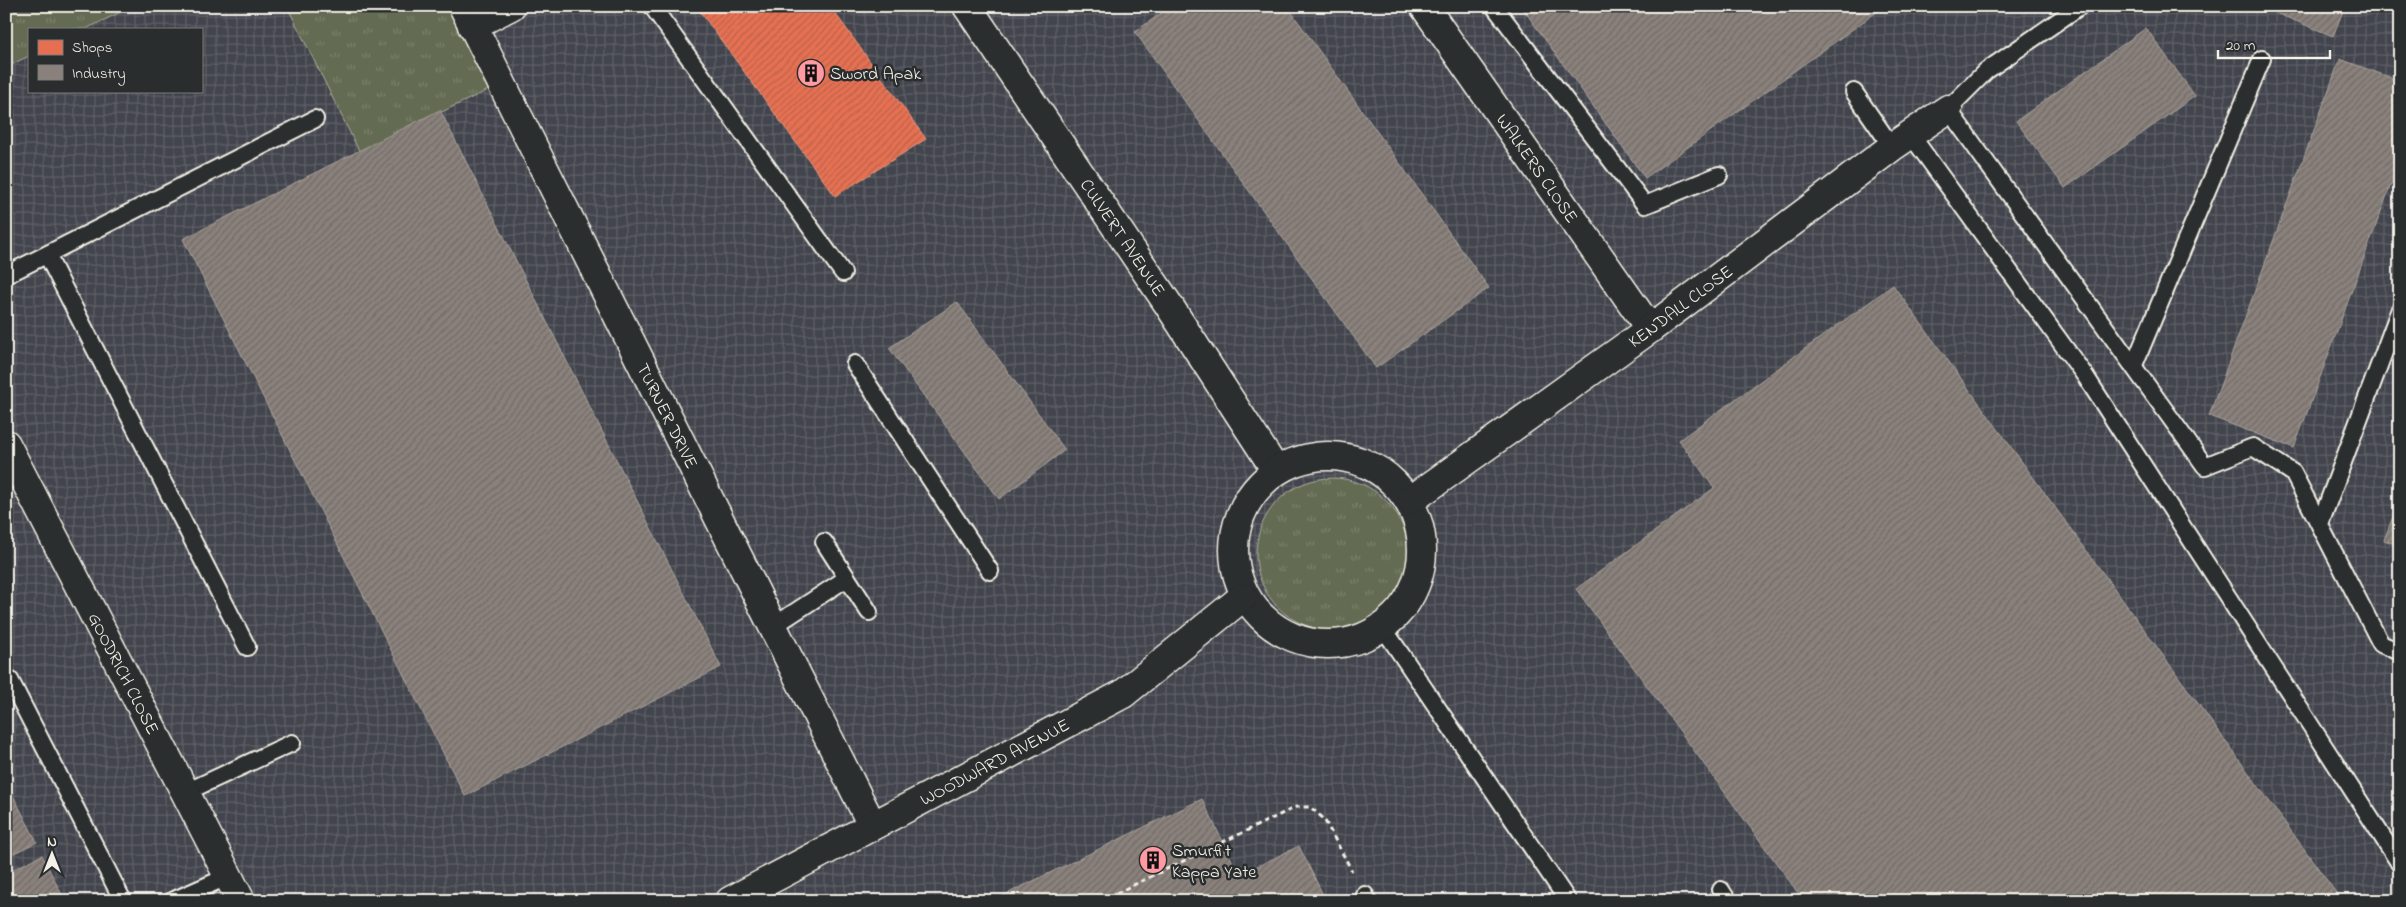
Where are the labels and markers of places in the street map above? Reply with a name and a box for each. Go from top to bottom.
building icon: Sword Apak [796,58,826,88]
place label: Sword Apak [830,62,921,88]
place label: Smurfit Kappa Yate [1172,839,1257,886]
building icon: Smurfit Kappa Yate [1138,845,1168,875]

